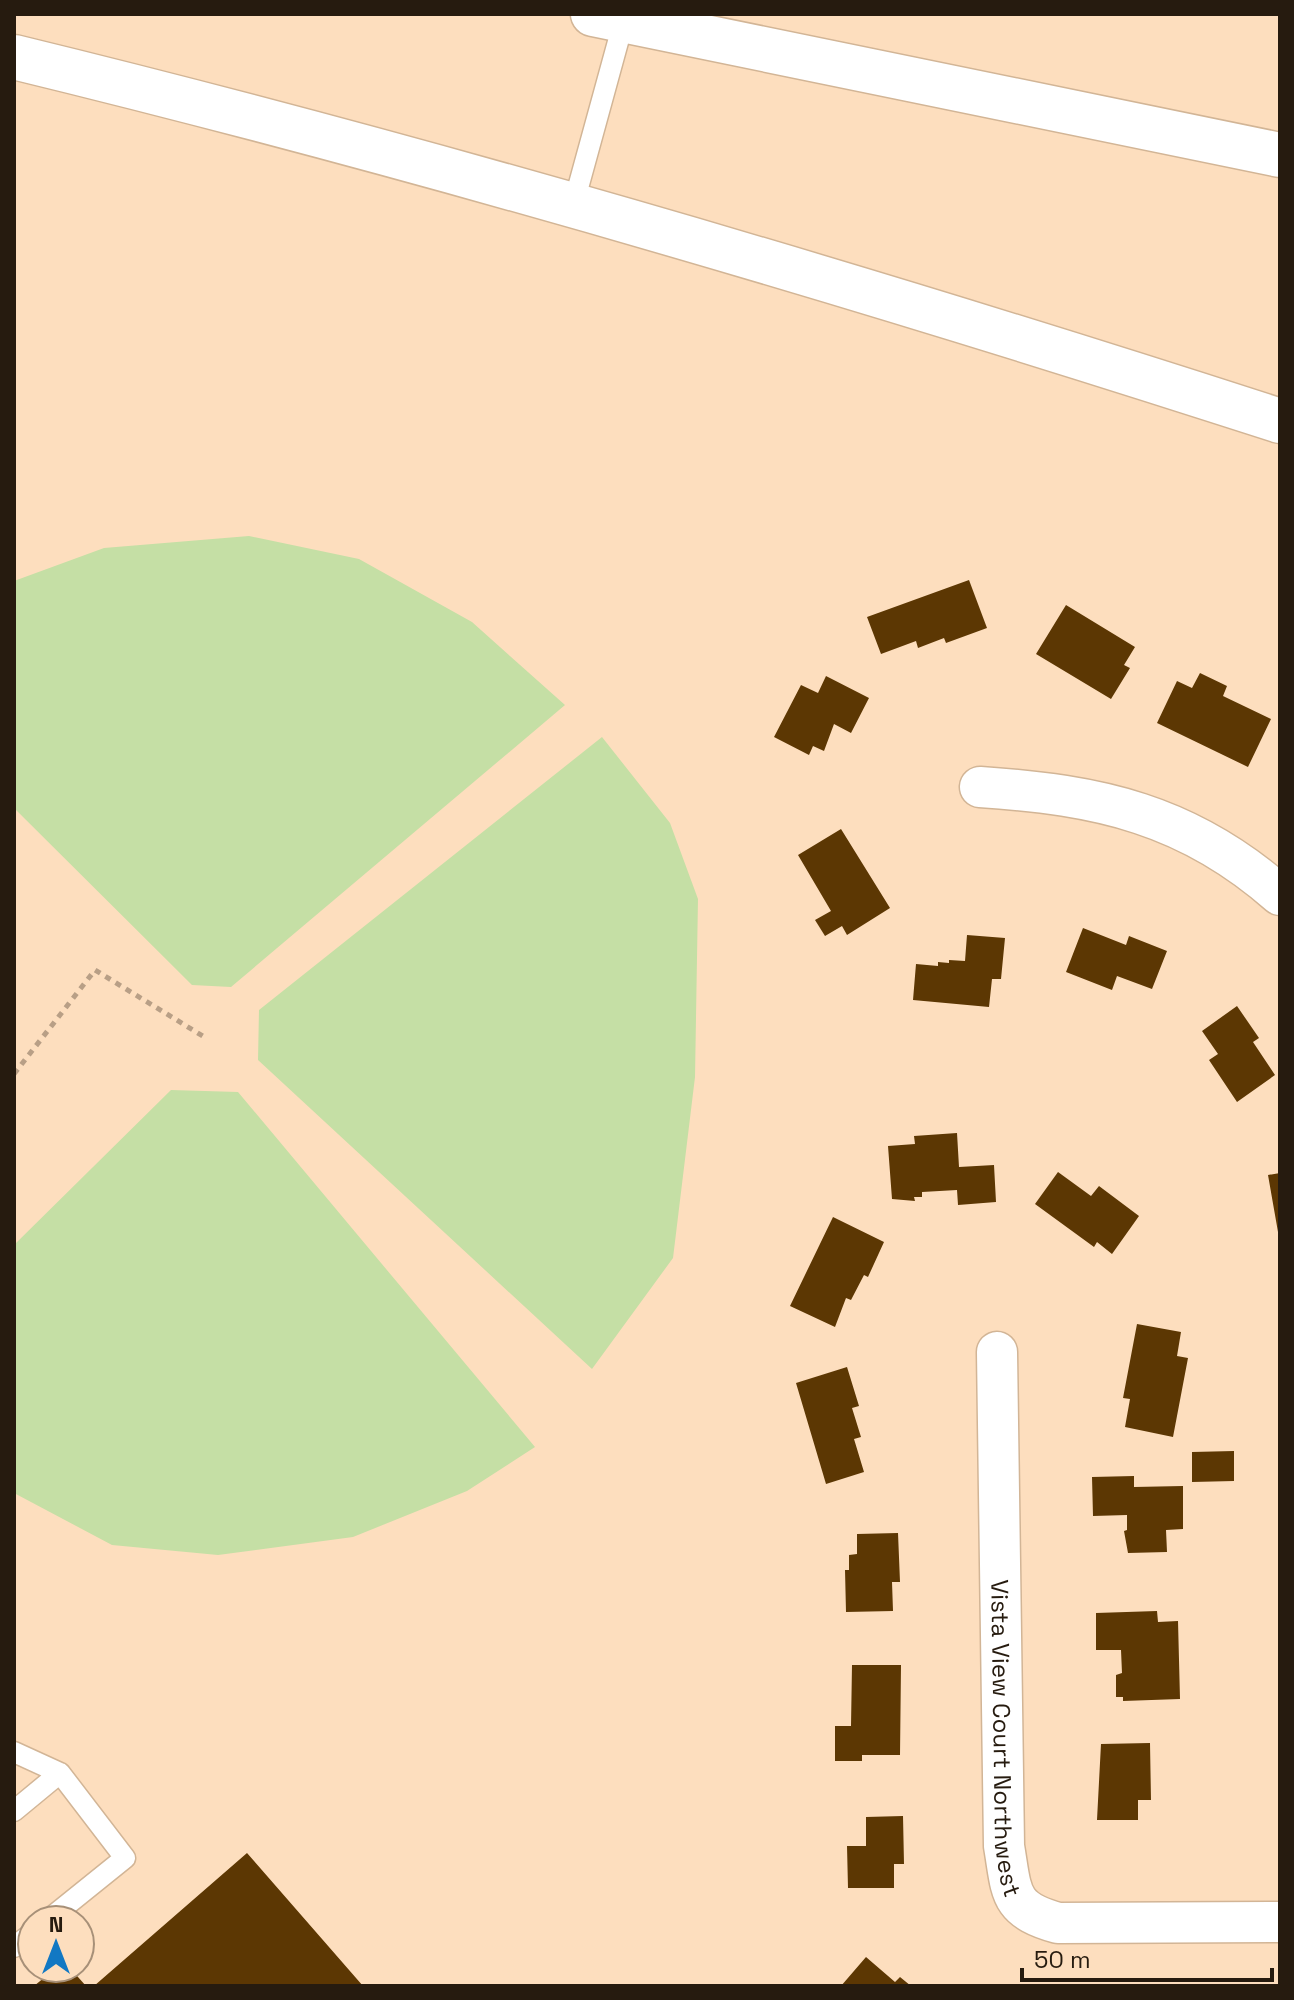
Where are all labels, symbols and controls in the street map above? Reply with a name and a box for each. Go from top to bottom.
street label: Vista View Court Northwest [985,1579,1029,1901]
north arrow [16,1904,96,1984]
text: N [49,1910,63,1938]
scale bar [1022,1932,1272,1982]
text: 50 m [1034,1944,1091,1975]

